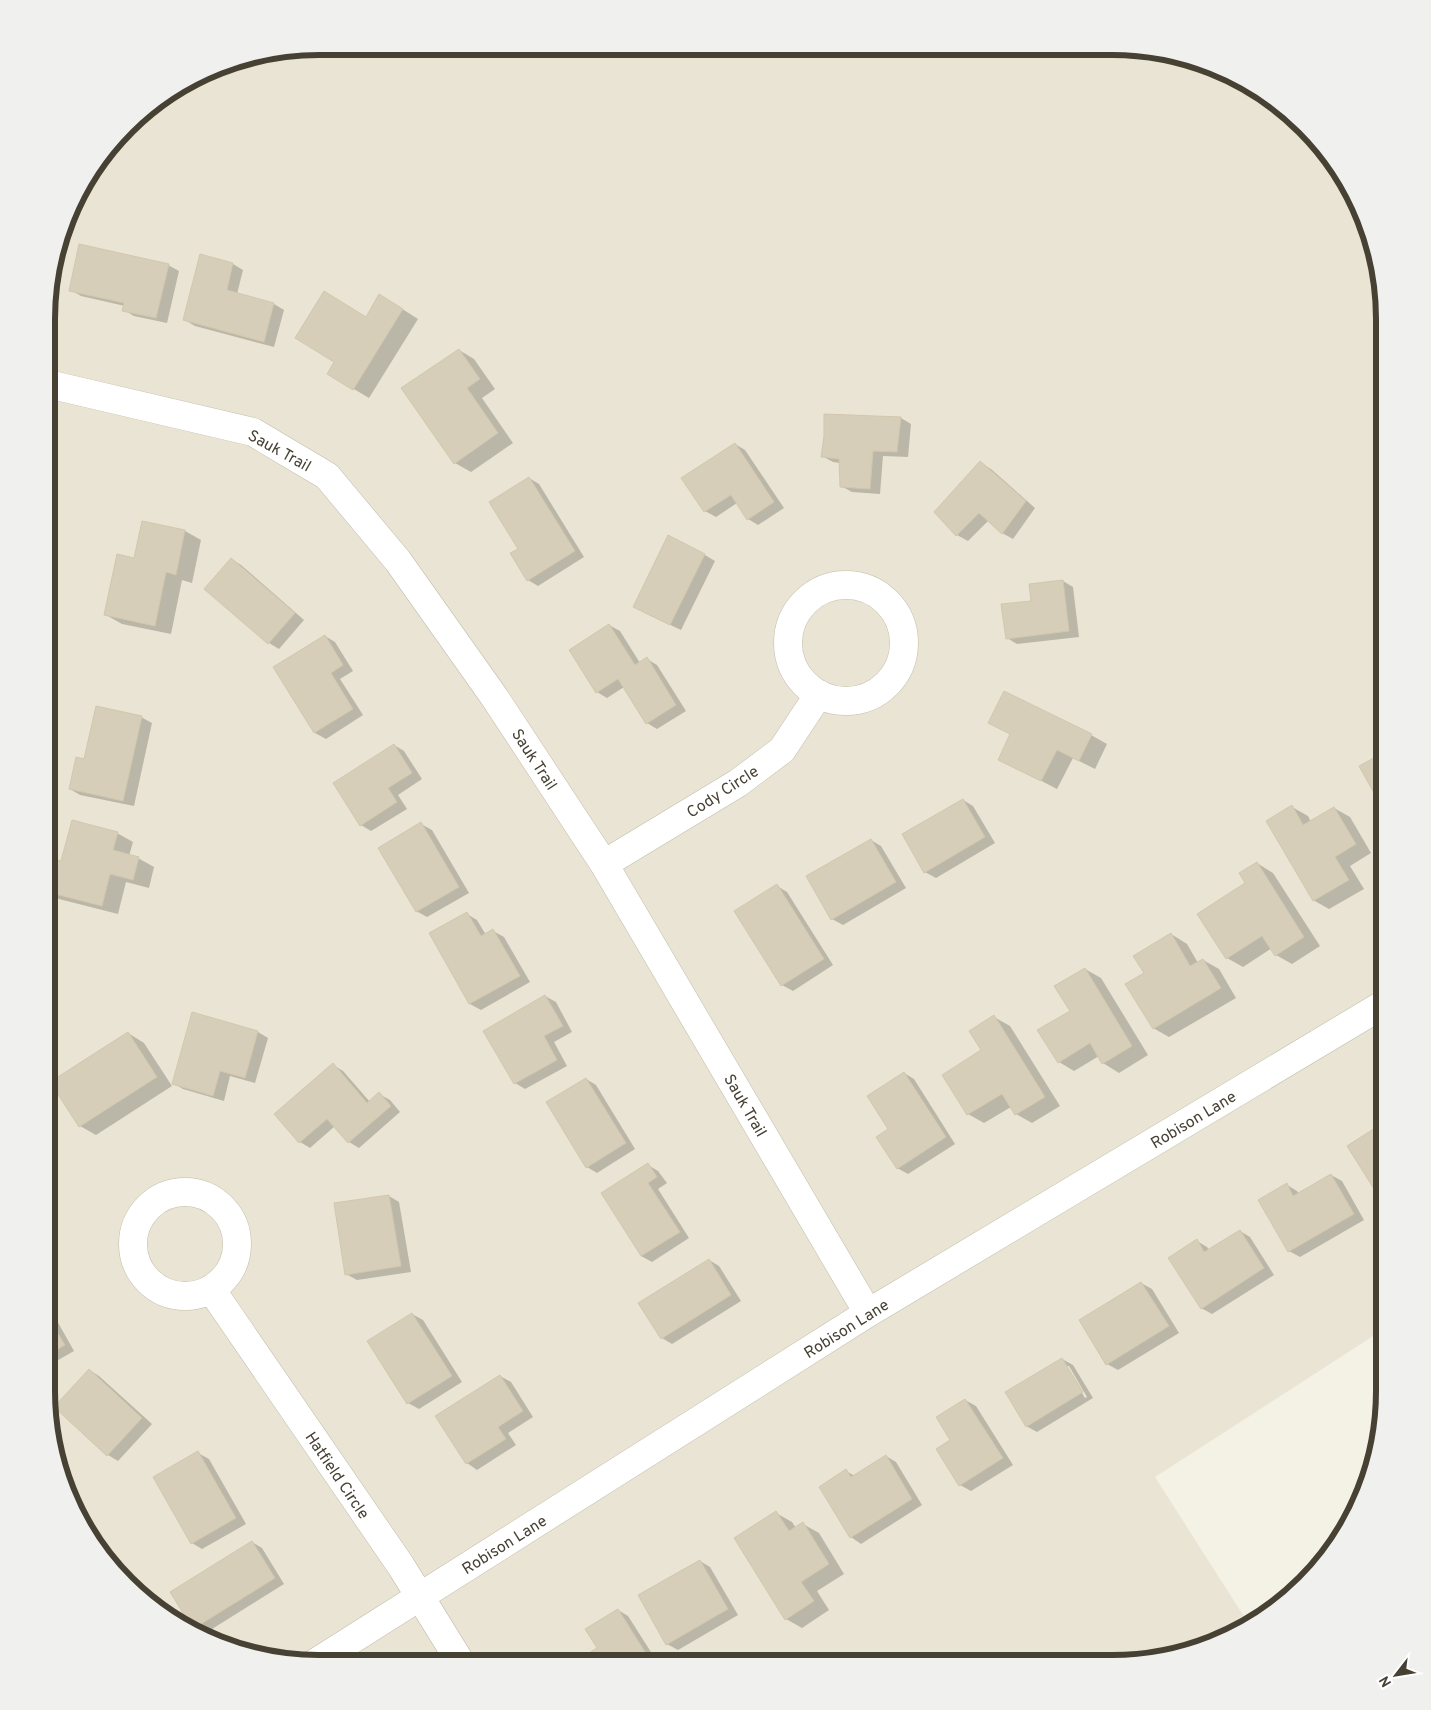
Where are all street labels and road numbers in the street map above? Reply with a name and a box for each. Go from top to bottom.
street label: Sauk Trail [244,426,314,477]
street label: Sauk Trail [506,726,561,795]
street label: Cody Circle [683,762,763,823]
street label: Sauk Trail [718,1071,770,1141]
street label: Robison Lane [1147,1087,1241,1154]
street label: Robison Lane [801,1296,893,1364]
street label: Hatfield Circle [300,1429,373,1523]
street label: Robison Lane [459,1512,551,1580]

